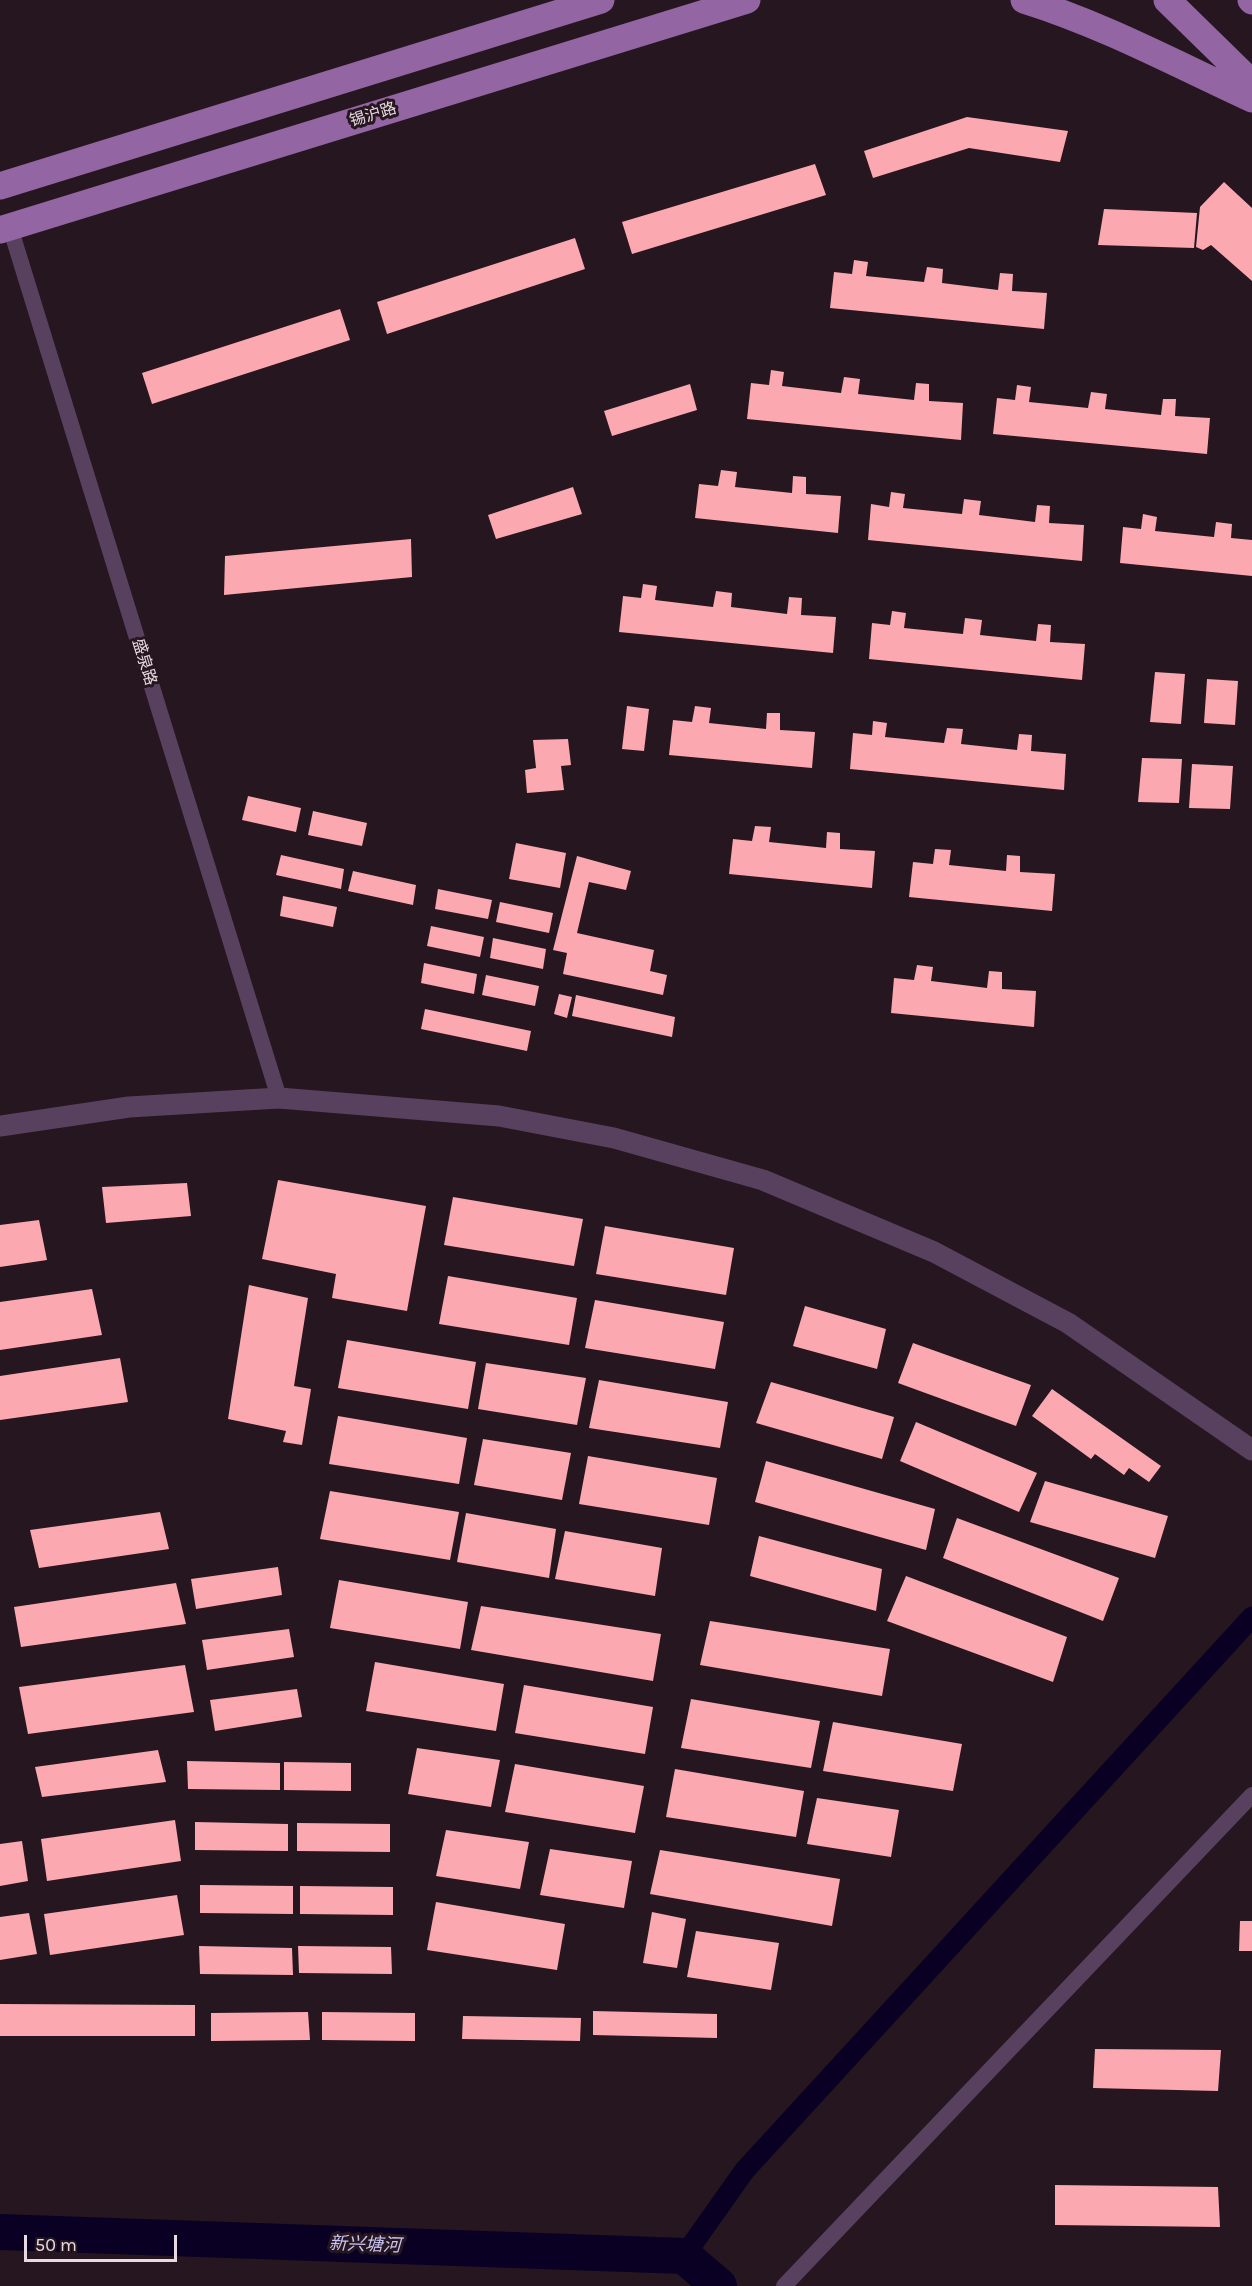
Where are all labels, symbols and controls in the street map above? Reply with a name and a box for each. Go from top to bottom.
street label: 锡沪路 [347,99,399,131]
street label: 盛泉路 [128,636,160,688]
scale bar [27,2223,180,2261]
water label: 新兴塘河 [329,2233,401,2257]
text: 50 m [35,2234,77,2256]

